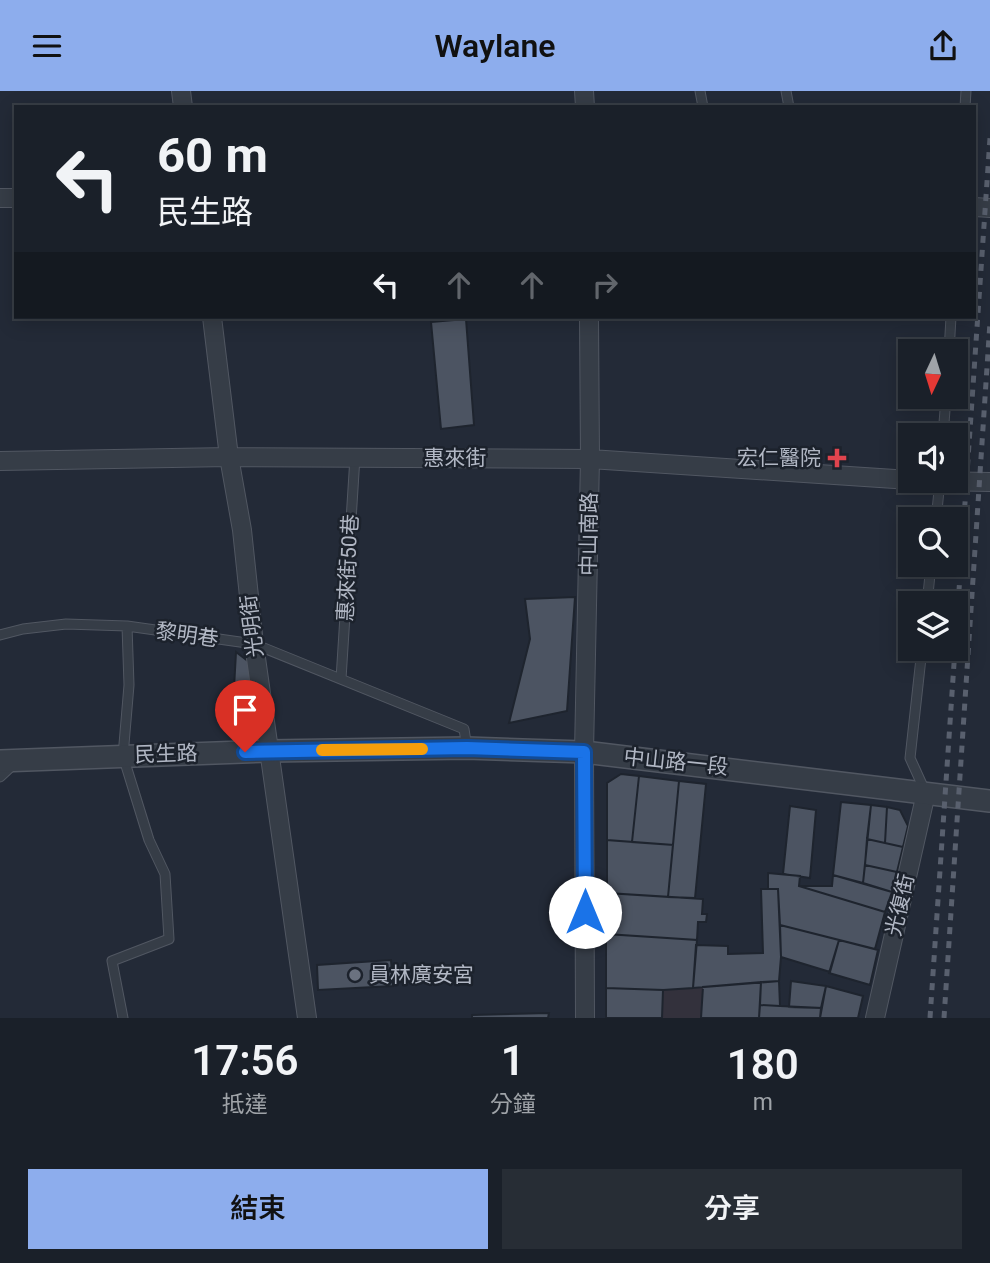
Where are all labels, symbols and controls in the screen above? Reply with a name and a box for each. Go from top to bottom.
icon: menu [28,27,66,65]
text: Waylane [434,27,556,65]
icon: share [924,27,962,65]
text: 60 m [157,127,268,184]
icon: left [42,133,133,224]
text: 民生路 [157,193,253,231]
icon: left [367,266,405,304]
icon: ahead [440,266,478,304]
icon: ahead [513,266,551,304]
icon: right [586,266,624,304]
north arrow [898,339,968,409]
map controls [898,339,968,661]
button: sound [898,423,968,493]
street label: 惠來街 [424,446,487,470]
place label: 宏仁醫院 [737,446,821,470]
marker: 宏仁醫院 [827,448,847,468]
street label: 中山南路 [576,492,602,576]
button: search [898,507,968,577]
street label: 惠來街50巷 [333,514,363,622]
button: layers [898,591,968,661]
street label: 光明街 [236,593,268,659]
street label: 黎明巷 [154,619,220,651]
pin [215,680,275,752]
icon: arrive [226,691,264,729]
street label: 民生路 [134,741,198,767]
street label: 中山路一段 [623,745,729,779]
street label: 光復街 [881,872,919,938]
position arrow [548,875,622,949]
place label: 員林廣安宮 [369,963,474,987]
marker: 員林廣安宮 [347,967,363,983]
text: 17:56 [191,1036,299,1085]
text: 1 [501,1036,525,1085]
text: 180 [727,1040,799,1089]
text: m [753,1089,773,1116]
text: 抵達 [222,1091,268,1118]
text: 分鐘 [490,1091,536,1118]
button: 結束 [28,1169,488,1249]
button: 分享 [502,1169,962,1249]

